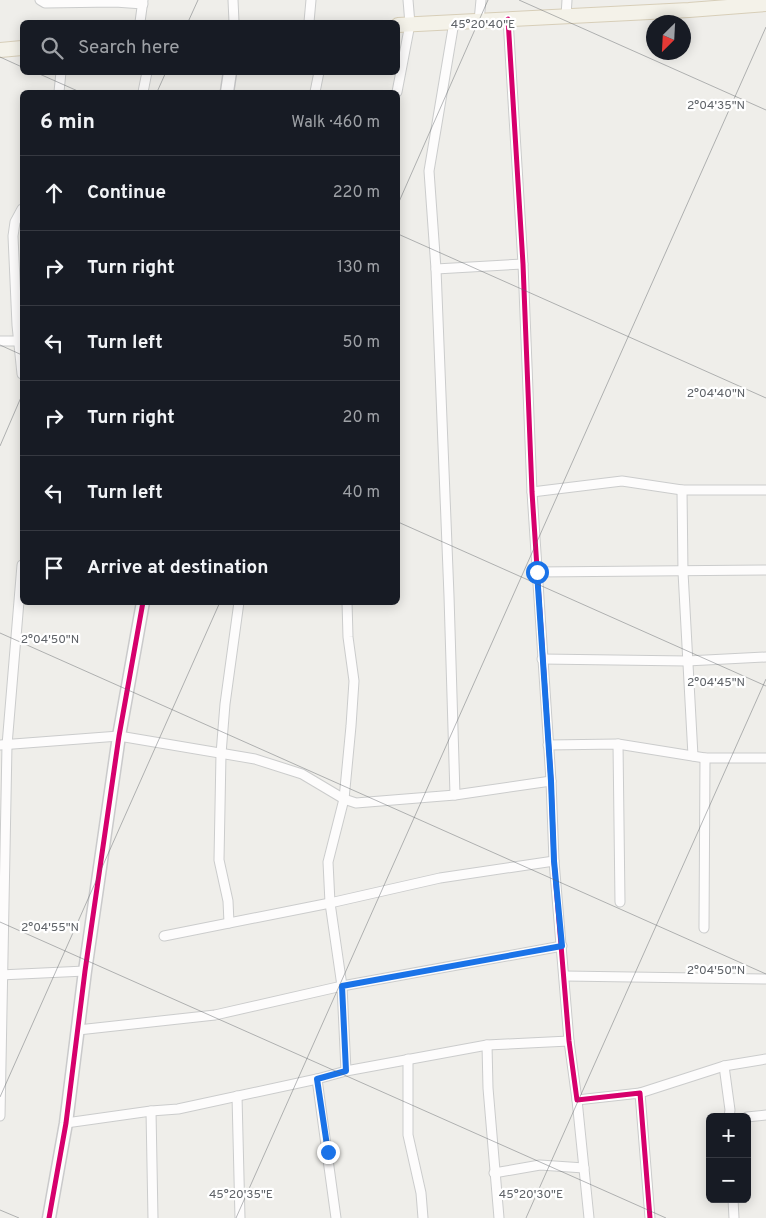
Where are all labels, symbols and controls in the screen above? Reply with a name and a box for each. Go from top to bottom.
north arrow [646,15,691,60]
text: 45°20'40"E [451,17,515,33]
search box [20,20,400,75]
icon: search [38,34,66,62]
text: Search here [78,36,180,60]
text: 2°04'35"N [687,98,745,114]
text: 6 min [40,109,95,136]
text: Walk · 460 m [291,113,380,133]
icon: ahead [40,179,68,207]
text: Continue [87,181,166,205]
text: 220 m [333,183,380,203]
icon: right [40,254,68,282]
text: Turn right [87,256,175,280]
text: 130 m [337,258,380,278]
icon: left [40,329,68,357]
text: Turn left [87,331,163,355]
text: 50 m [343,333,380,353]
text: 2°04'40"N [687,386,745,402]
icon: right [40,404,68,432]
text: Turn right [87,406,175,430]
text: 20 m [343,408,380,428]
icon: left [40,479,68,507]
text: Turn left [87,481,163,505]
text: 40 m [342,483,380,503]
icon: arrive [40,554,68,582]
text: Arrive at destination [87,556,268,580]
route start [526,561,549,584]
text: 2°04'50"N [21,632,79,648]
text: 2°04'45"N [687,675,745,691]
text: 2°04'55"N [21,920,79,936]
text: 2°04'50"N [687,963,745,979]
map controls [706,1113,751,1203]
button: + [706,1113,751,1158]
route end [317,1141,340,1164]
button: − [706,1158,751,1203]
text: 45°20'35"E [209,1187,273,1203]
text: 45°20'30"E [499,1187,563,1203]

